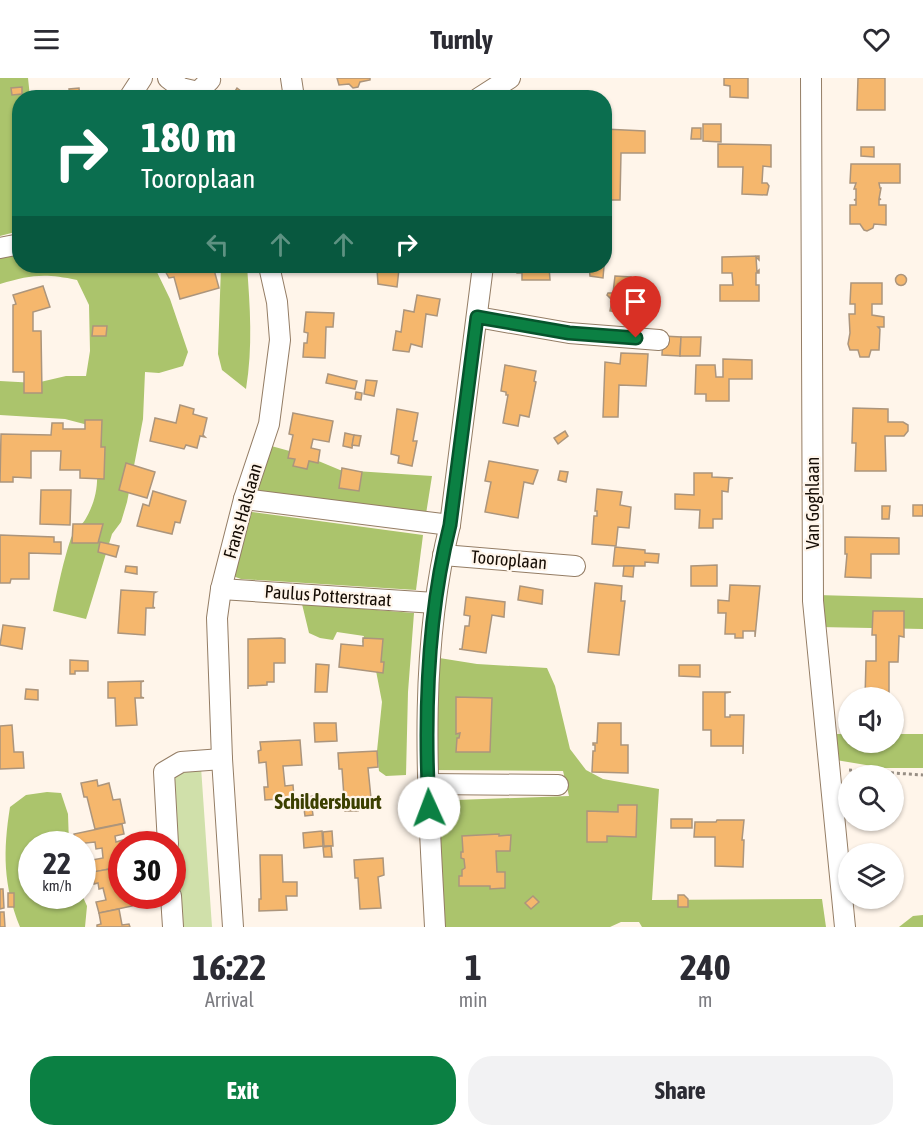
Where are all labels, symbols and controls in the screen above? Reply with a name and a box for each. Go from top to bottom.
icon: menu [30,23,63,56]
icon: heart [860,23,893,56]
text: Turnly [430,24,493,55]
text: 180 m [141,113,236,161]
icon: right [42,114,120,192]
text: Tooroplaan [141,163,255,194]
icon: left [201,228,234,261]
icon: ahead [264,228,297,261]
icon: ahead [327,228,360,261]
icon: right [390,228,423,261]
pin [610,276,661,338]
icon: arrive [619,285,652,318]
street label: Van Goghlaan [802,457,823,549]
street label: Frans Halslaan [219,461,266,561]
street label: Tooroplaan [470,546,548,573]
street label: Paulus Potterstraat [264,581,392,610]
map controls [838,687,904,909]
button: sound [838,687,904,753]
button: search [838,765,904,831]
position arrow [397,776,461,840]
district label: Schildersbuurt [275,790,382,813]
speed limit sign: 30 [108,831,186,909]
button: layers [838,843,904,909]
text: 22 [43,846,71,880]
text: km/h [42,877,72,894]
text: 16:22 [192,946,266,988]
text: 1 [465,946,482,988]
text: 240 [680,946,731,988]
text: Arrival [205,988,254,1011]
text: min [459,988,488,1011]
text: m [698,988,712,1011]
button: Exit [30,1056,456,1125]
button: Share [468,1056,893,1125]

